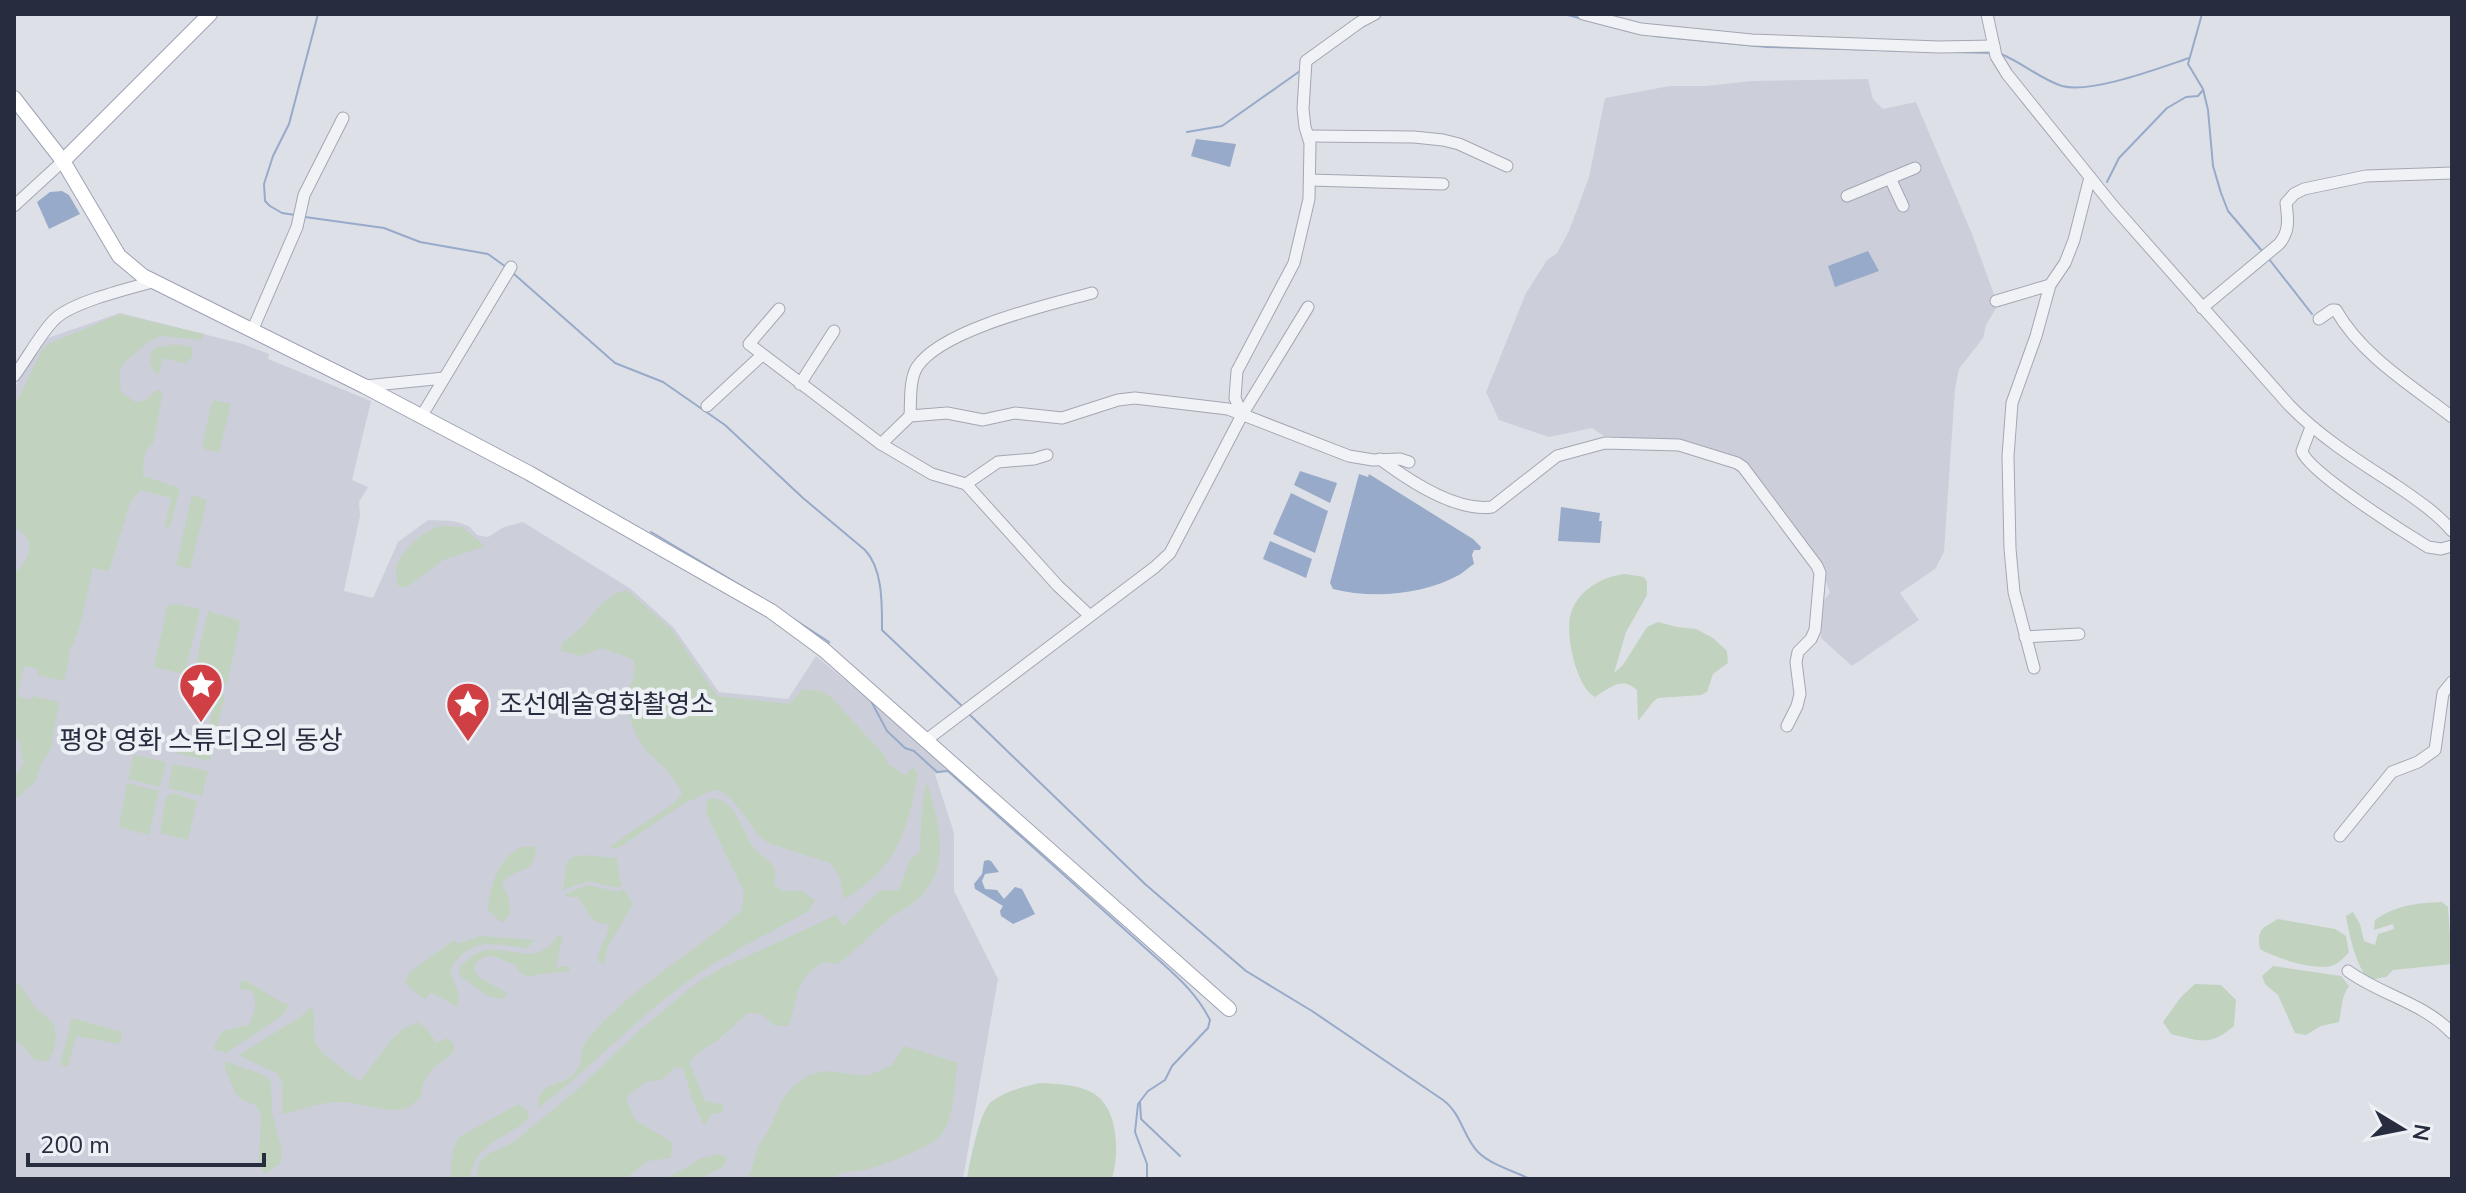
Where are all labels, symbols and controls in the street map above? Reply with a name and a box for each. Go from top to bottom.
place icon: 평양 영화 스튜디오의 동상 [177,661,225,724]
place icon: 조선예술영화촬영소 [444,680,492,743]
place label: 조선예술영화촬영소 [499,687,714,722]
place label: 평양 영화 스튜디오의 동상 [59,723,343,758]
north arrow [2362,1089,2442,1169]
scale bar [28,1117,264,1167]
text: N [2405,1122,2437,1143]
text: 200 m [40,1129,110,1161]

